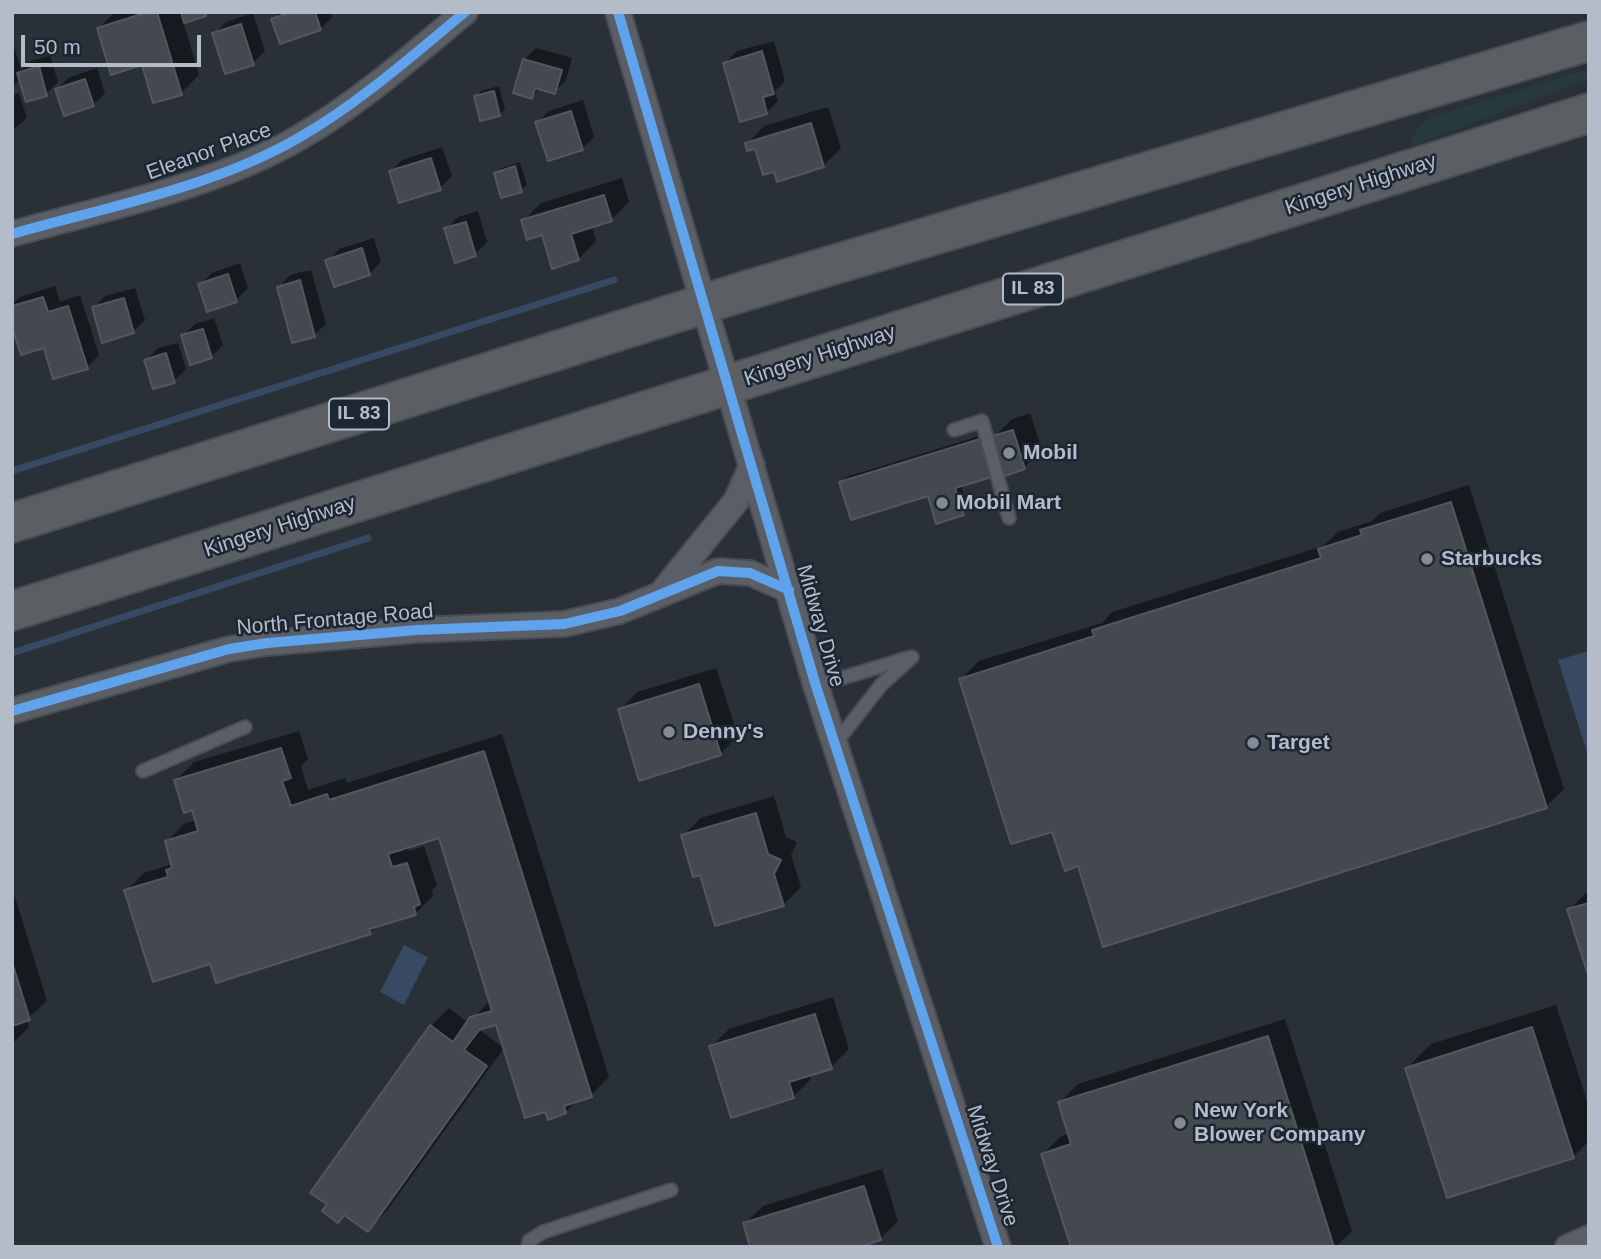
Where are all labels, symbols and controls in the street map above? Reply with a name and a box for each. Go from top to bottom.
scale bar [24,21,205,65]
text: 50 m [34,35,81,58]
street label: Eleanor Place [143,118,275,186]
street label: Kingery Highway [1282,149,1440,221]
road number: IL 83 [1003,274,1063,304]
street label: Kingery Highway [741,320,899,392]
road number: IL 83 [329,398,389,430]
place label: Mobil [1023,440,1078,466]
marker: Mobil [1001,445,1017,461]
place label: Mobil Mart [956,490,1061,516]
street label: Kingery Highway [201,491,359,563]
marker: Mobil Mart [934,495,950,511]
place label: Starbucks [1441,546,1543,572]
marker: Starbucks [1419,551,1435,567]
street label: Midway Drive [791,562,849,690]
street label: North Frontage Road [236,599,434,641]
place label: Denny's [683,719,764,745]
marker: Denny's [661,724,677,740]
place label: Target [1267,730,1330,756]
marker: Target [1245,735,1261,751]
place label: New York Blower Company [1194,1098,1366,1148]
street label: Midway Drive [961,1102,1023,1230]
marker: New York Blower Company [1172,1115,1188,1131]

